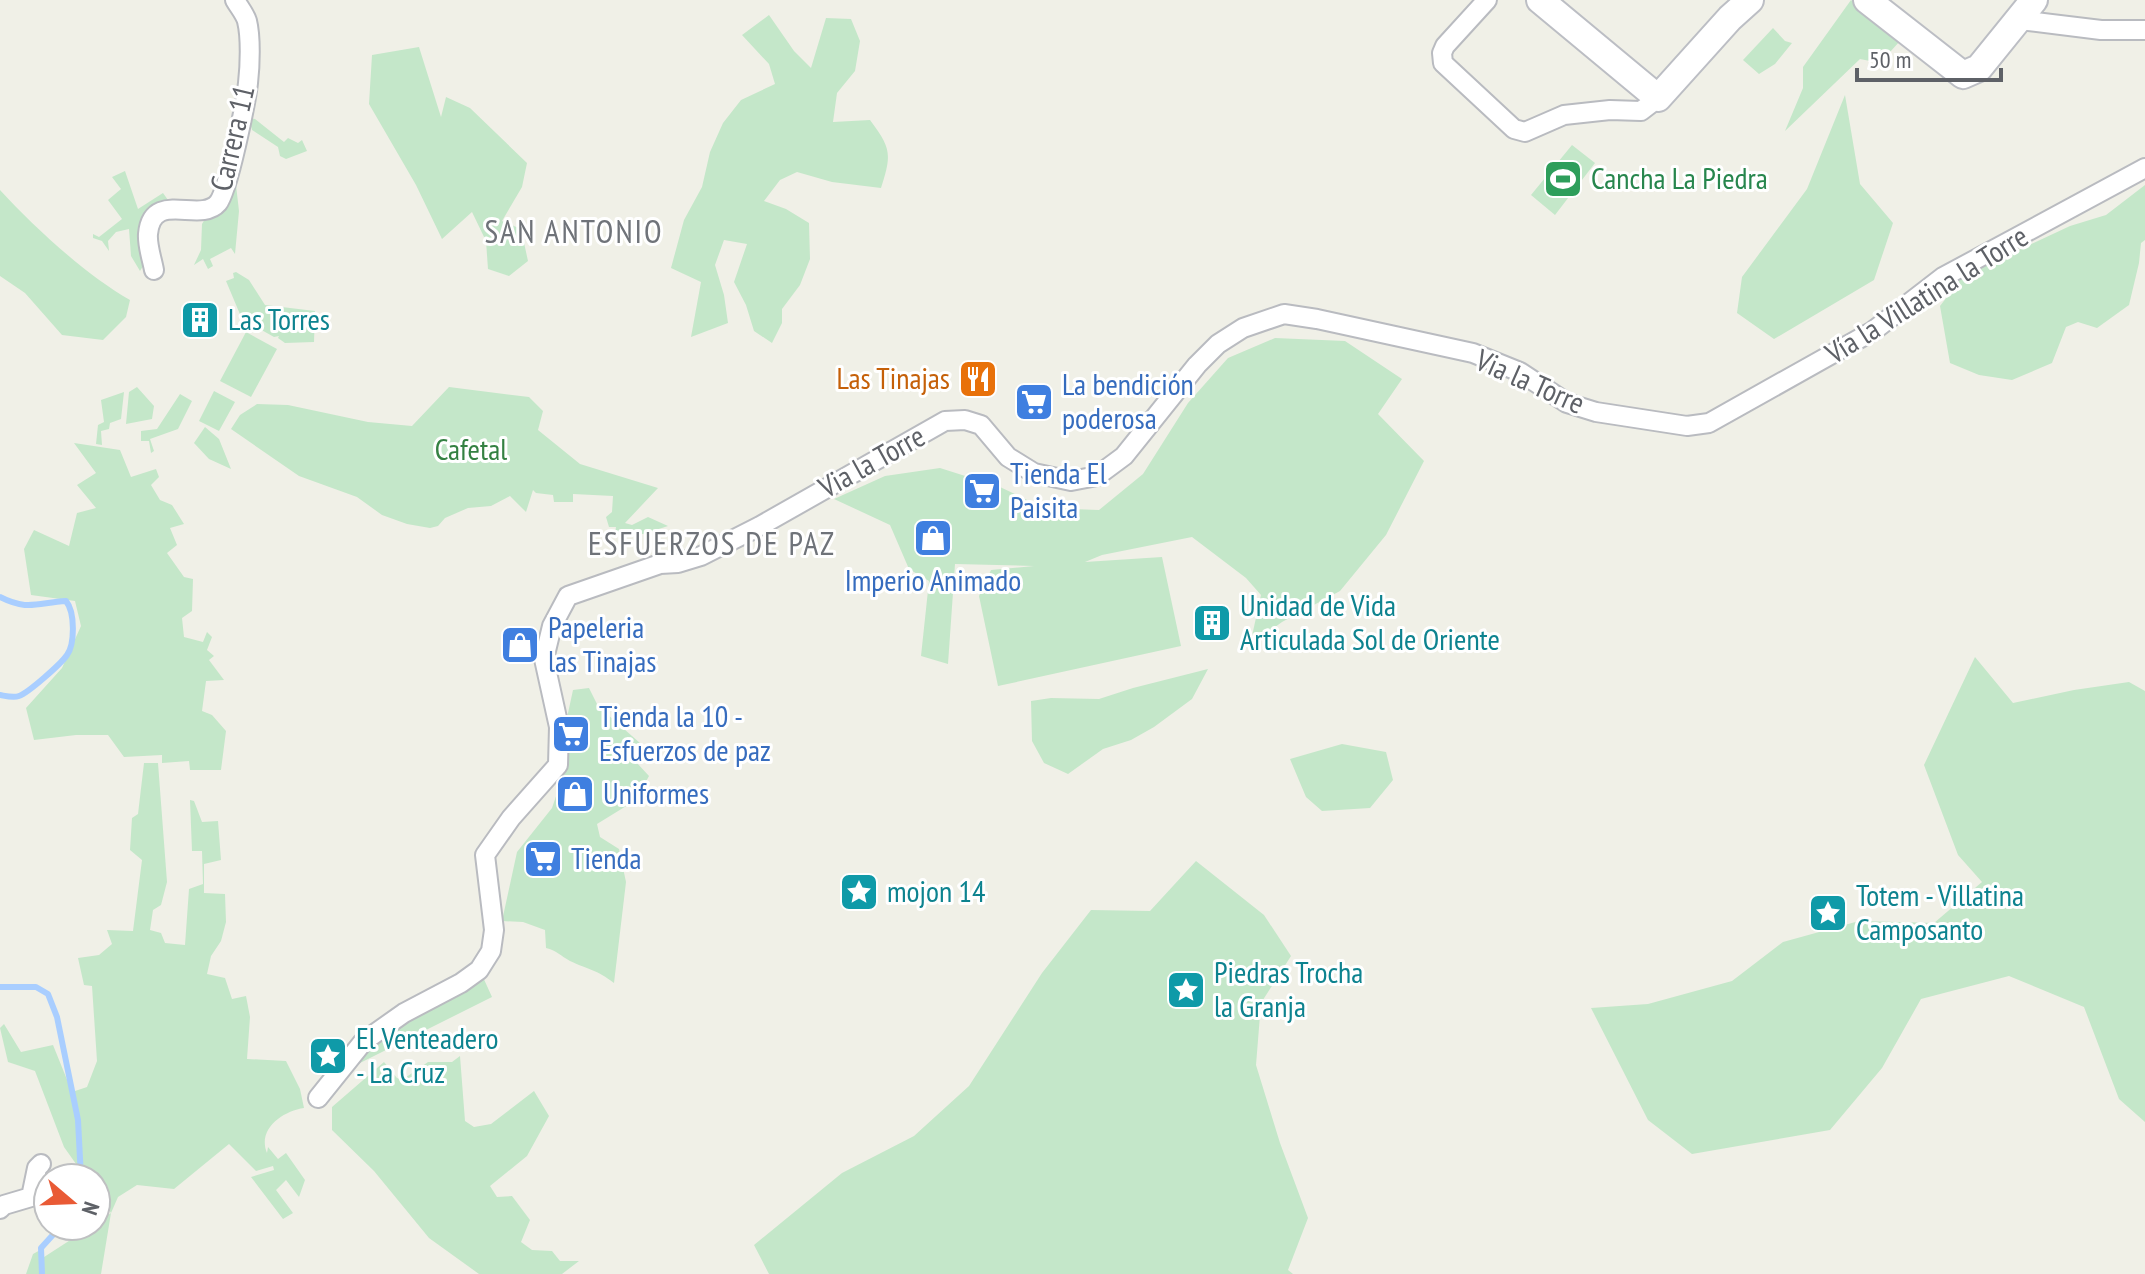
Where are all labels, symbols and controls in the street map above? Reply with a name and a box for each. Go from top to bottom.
scale bar [1857,32,2001,82]
text: 50 m [1869,44,1911,75]
street label: Carrera 11 [200,81,263,195]
sports icon: Cancha La Piedra [1542,158,1584,200]
place label: Cancha La Piedra [1591,158,1768,197]
district label: SAN ANTONIO [484,210,664,252]
street label: Vía la Villatina la Torre [1817,216,2035,372]
building icon: Las Torres [179,299,221,341]
place label: Las Torres [228,299,330,338]
street label: Via la Torre [1469,339,1591,422]
place label: Las Tinajas [837,358,950,397]
restaurant icon: Las Tinajas [957,358,999,400]
place label: La bendición poderosa [1062,364,1194,437]
supermarket icon: La bendición poderosa [1013,381,1055,423]
street label: Via la Torre [810,416,931,506]
park label: Cafetal [435,429,507,468]
place label: Tienda El Paisita [1010,453,1107,526]
supermarket icon: Tienda El Paisita [961,470,1003,512]
shop icon: Imperio Animado [912,517,954,559]
district label: ESFUERZOS DE PAZ [588,522,836,564]
place label: Imperio Animado [845,560,1021,599]
place label: Unidad de Vida Articulada Sol de Oriente [1240,585,1500,658]
building icon: Unidad de Vida Articulada Sol de Oriente [1191,602,1233,644]
place label: Papeleria las Tinajas [548,607,656,680]
shop icon: Papeleria las Tinajas [499,624,541,666]
place label: Tienda la 10 - Esfuerzos de paz [599,696,771,769]
supermarket icon: Tienda la 10 - Esfuerzos de paz [550,713,592,755]
shop icon: Uniformes [554,773,596,815]
place label: Uniformes [603,773,709,812]
supermarket icon: Tienda [522,838,564,880]
place label: Tienda [571,838,641,877]
place icon: mojon 14 [838,871,880,913]
place label: mojon 14 [887,871,985,910]
place label: Totem - Villatina Camposanto [1856,875,2024,948]
place icon: Totem - Villatina Camposanto [1807,892,1849,934]
place label: Piedras Trocha la Granja [1214,952,1363,1025]
place icon: Piedras Trocha la Granja [1165,969,1207,1011]
place label: El Venteadero - La Cruz [356,1018,498,1091]
place icon: El Venteadero - La Cruz [307,1035,349,1077]
north arrow [32,1162,112,1242]
text: N [76,1198,106,1219]

